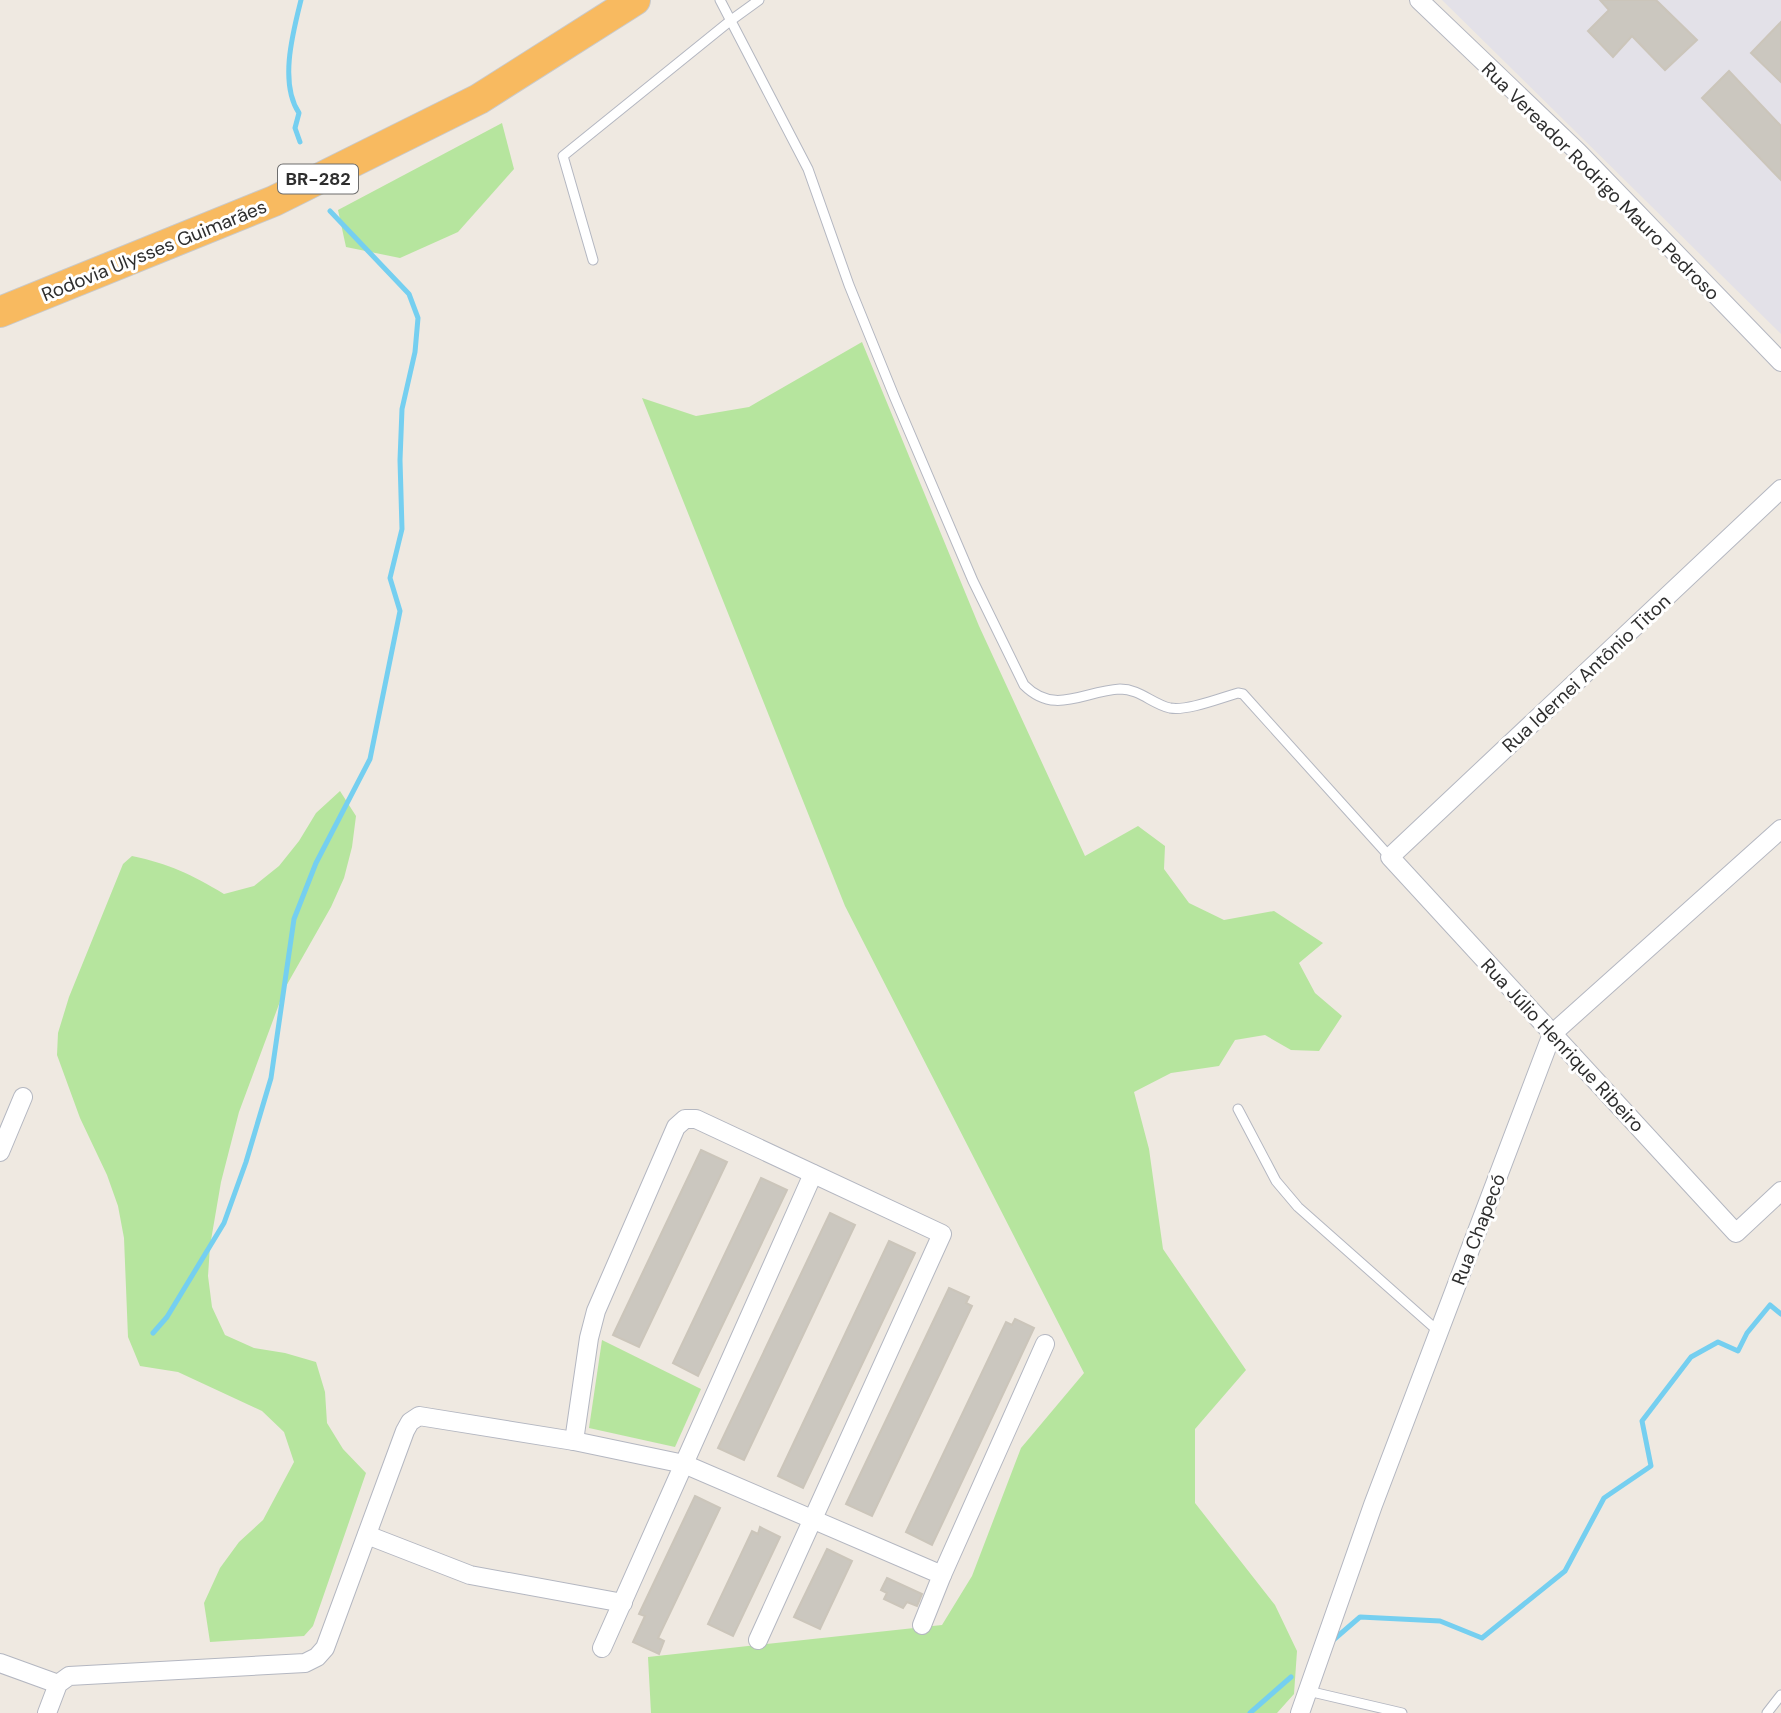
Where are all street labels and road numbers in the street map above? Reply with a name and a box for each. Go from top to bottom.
street label: Rua Vereador Rodrigo Mauro Pedroso [1476,57,1725,306]
road number: BR-282 [278,164,358,194]
street label: Rodovia Ulysses Guimarães [38,194,270,307]
street label: Rua Idernei Antônio Titon [1497,589,1676,758]
street label: Rua Júlio Henrique Ribeiro [1475,953,1650,1138]
street label: Rua Chapecó [1446,1170,1511,1288]

